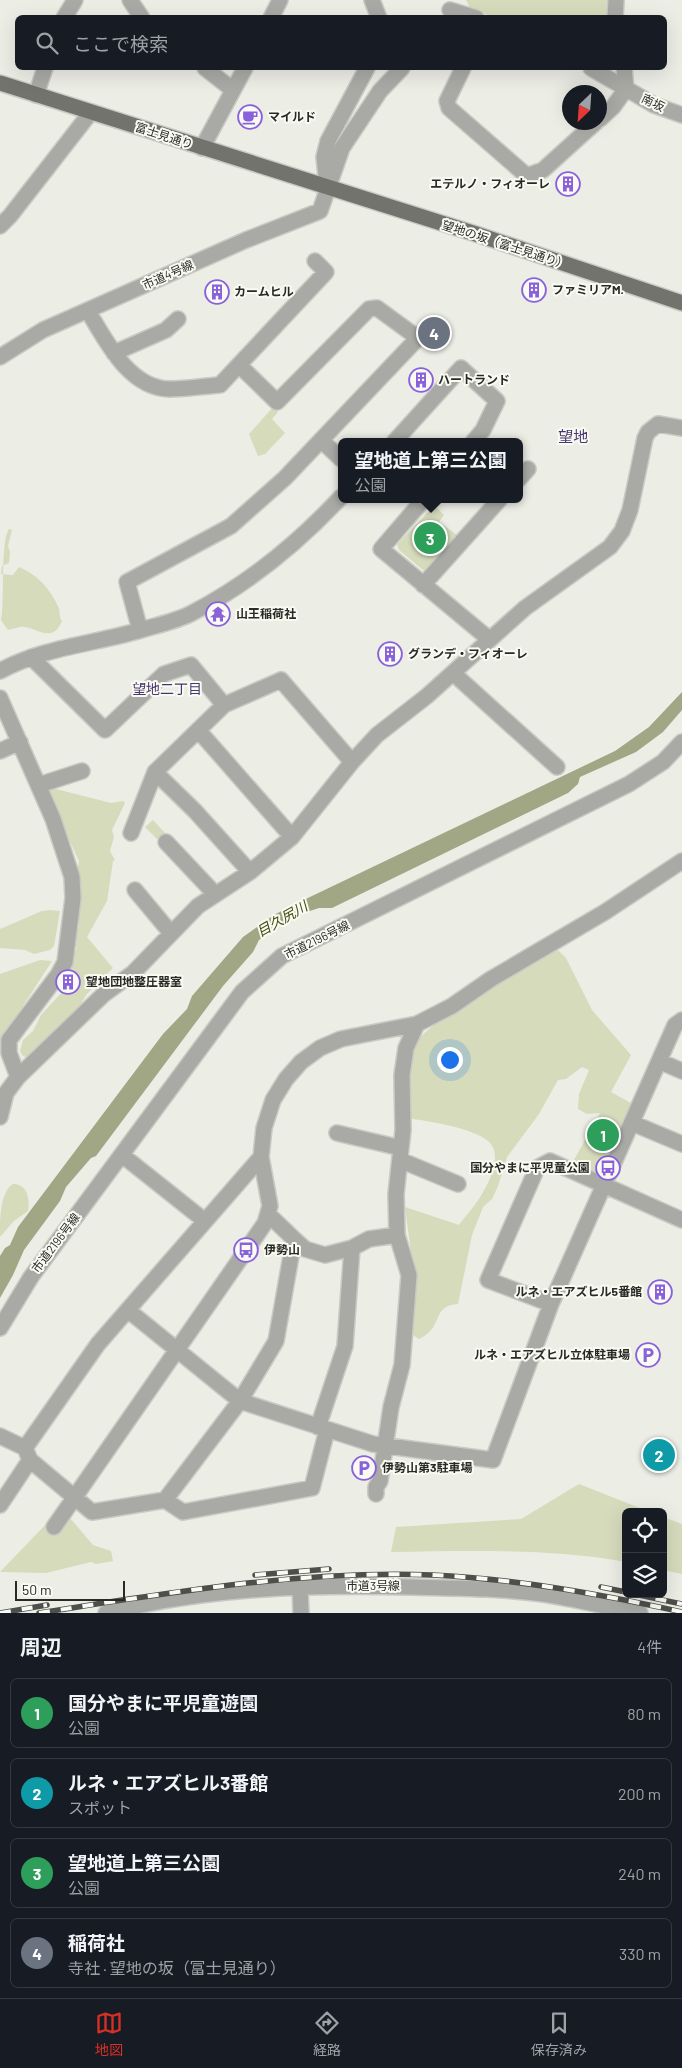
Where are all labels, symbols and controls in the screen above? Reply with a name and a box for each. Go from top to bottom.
search box [15,15,667,70]
icon: search [33,29,61,57]
text: ここで検索 [73,32,168,55]
north arrow [562,85,607,130]
street label: 南坂 [640,91,667,114]
cafe icon: マイルド [237,104,263,130]
place label: マイルド [268,109,316,123]
street label: 富士見通り [134,119,195,151]
building icon: エテルノ・フィオーレ [555,171,581,197]
place label: エテルノ・フィオーレ [430,176,550,190]
street label: 望地の坂（富士見通り） [440,217,570,271]
street label: 市道4号線 [140,257,195,292]
building icon: ファミリアM. [521,277,547,303]
building icon: カームヒル [204,279,230,305]
place label: ファミリアM. [552,282,624,296]
place label: カームヒル [234,284,294,298]
pin: 4 [418,314,450,352]
building icon: ハートランド [408,367,434,393]
place label: ハートランド [438,372,510,386]
district label: 望地 [558,427,588,445]
popup [338,438,523,503]
text: 望地道上第三公園 [354,448,507,471]
text: 公園 [354,475,387,494]
pin: 3 [414,519,446,557]
temple icon: 山王稲荷社 [205,601,231,627]
place label: 山王稲荷社 [236,606,296,620]
building icon: グランデ・フィオーレ [377,641,403,667]
place label: グランデ・フィオーレ [408,646,528,660]
district label: 望地二丁目 [132,680,202,697]
water label: 目久尻川 [253,896,312,940]
street label: 市道2196号線 [282,917,351,961]
building icon: 望地団地整圧器室 [55,969,81,995]
place label: 望地団地整圧器室 [86,974,182,988]
your location [437,1047,463,1073]
pin: 1 [587,1116,619,1154]
bus stop icon: 国分やまに平児童公園 [595,1155,621,1181]
place label: 国分やまに平児童公園 [470,1160,590,1174]
street label: 市道2196号線 [28,1210,82,1275]
bus stop icon: 伊勢山 [233,1237,259,1263]
place label: 伊勢山 [264,1242,300,1256]
building icon: ルネ・エアズヒル5番館 [647,1279,673,1305]
place label: ルネ・エアズヒル5番館 [516,1284,642,1298]
parking icon: ルネ・エアズヒル立体駐車場 [635,1342,661,1368]
place label: ルネ・エアズヒル立体駐車場 [474,1347,630,1361]
pin: 2 [643,1436,675,1474]
parking icon: 伊勢山第3駐車場 [351,1455,377,1481]
place label: 伊勢山第3駐車場 [382,1460,472,1474]
map controls [622,1508,667,1598]
button: locate [622,1508,667,1553]
button: layers [622,1553,667,1598]
scale bar [15,1578,125,1601]
street label: 市道3号線 [346,1578,400,1592]
text: 50 m [22,1581,51,1598]
text: 周辺 [20,1634,62,1659]
text: 4件 [637,1637,662,1656]
text: 国分やまに平児童遊園 [68,1691,258,1714]
text: 1 [34,1704,40,1723]
text: 80 m [627,1704,661,1723]
text: 公園 [68,1718,100,1737]
text: ルネ・エアズヒル3番館 [68,1771,268,1794]
text: 2 [33,1784,41,1803]
text: 200 m [618,1784,661,1803]
text: スポット [68,1798,132,1817]
text: 望地道上第三公園 [68,1851,220,1874]
text: 3 [33,1864,41,1883]
text: 240 m [618,1864,661,1883]
text: 公園 [68,1878,100,1897]
text: 稲荷社 [68,1931,125,1954]
text: 4 [32,1944,42,1963]
text: 330 m [619,1944,661,1963]
text: 寺社 · 望地の坂（富士見通り） [68,1958,286,1977]
tab: 地図 [95,2009,123,2059]
tab: 経路 [313,2009,341,2059]
tab: 保存済み [531,2009,587,2059]

